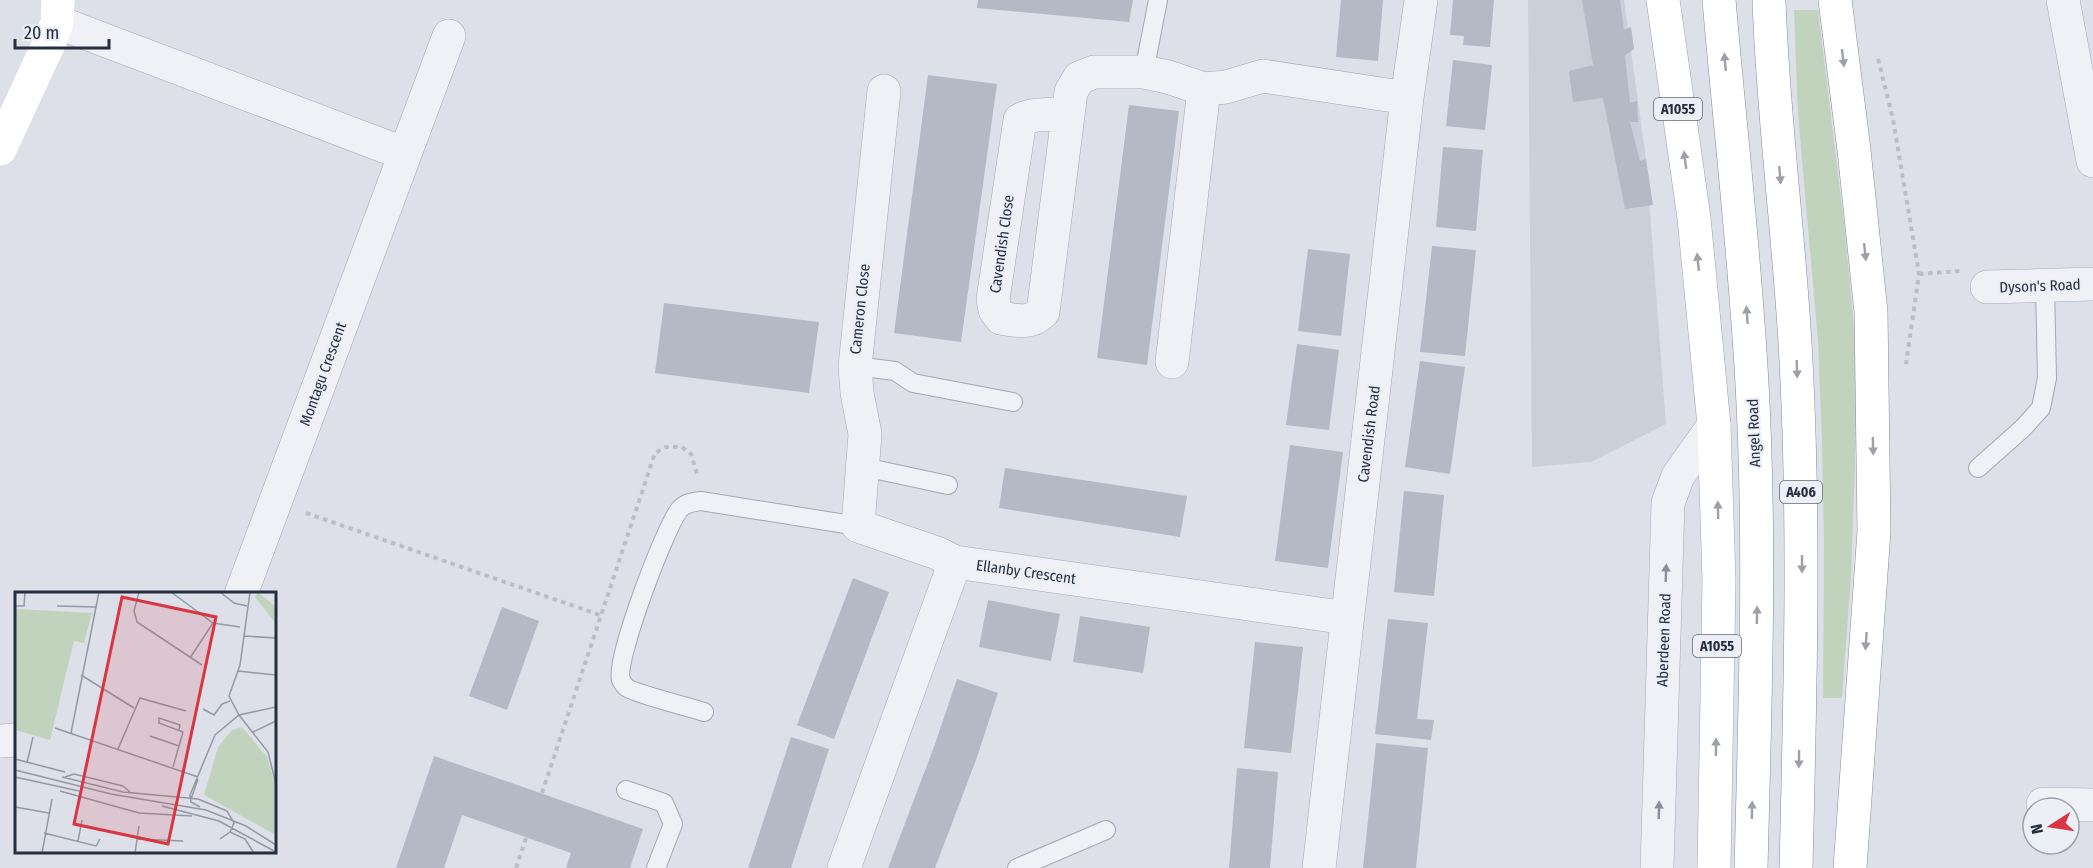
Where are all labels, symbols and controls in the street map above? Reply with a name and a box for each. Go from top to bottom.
scale bar [15,12,110,50]
text: 20 m [24,22,59,44]
one-way arrow [1838,49,1847,68]
one-way arrow [1720,53,1729,72]
road number: A1055 [1654,98,1702,120]
one-way arrow [1681,150,1690,169]
one-way arrow [1775,165,1785,184]
street label: Cavendish Close [986,194,1018,294]
one-way arrow [1860,242,1870,261]
one-way arrow [1693,252,1703,271]
street label: Cameron Close [846,263,874,355]
street label: Dyson's Road [1999,276,2081,296]
one-way arrow [1742,305,1752,324]
street label: Montagu Crescent [296,320,350,428]
one-way arrow [1792,359,1801,378]
street label: Cavendish Road [1354,385,1384,483]
street label: Angel Road [1744,398,1764,468]
one-way arrow [1868,437,1878,456]
road number: A406 [1780,481,1822,503]
one-way arrow [1713,500,1723,519]
one-way arrow [1797,554,1807,573]
street label: Ellanby Crescent [975,556,1077,588]
one-way arrow [1662,563,1671,582]
inset map [15,592,276,853]
street label: Aberdeen Road [1653,593,1675,687]
one-way arrow [1752,605,1762,624]
one-way arrow [1861,632,1871,651]
road number: A1055 [1693,635,1741,657]
one-way arrow [1711,737,1721,756]
one-way arrow [1794,749,1804,768]
north arrow [2021,796,2081,856]
one-way arrow [1654,800,1663,819]
one-way arrow [1747,800,1757,819]
text: N [2027,822,2047,836]

